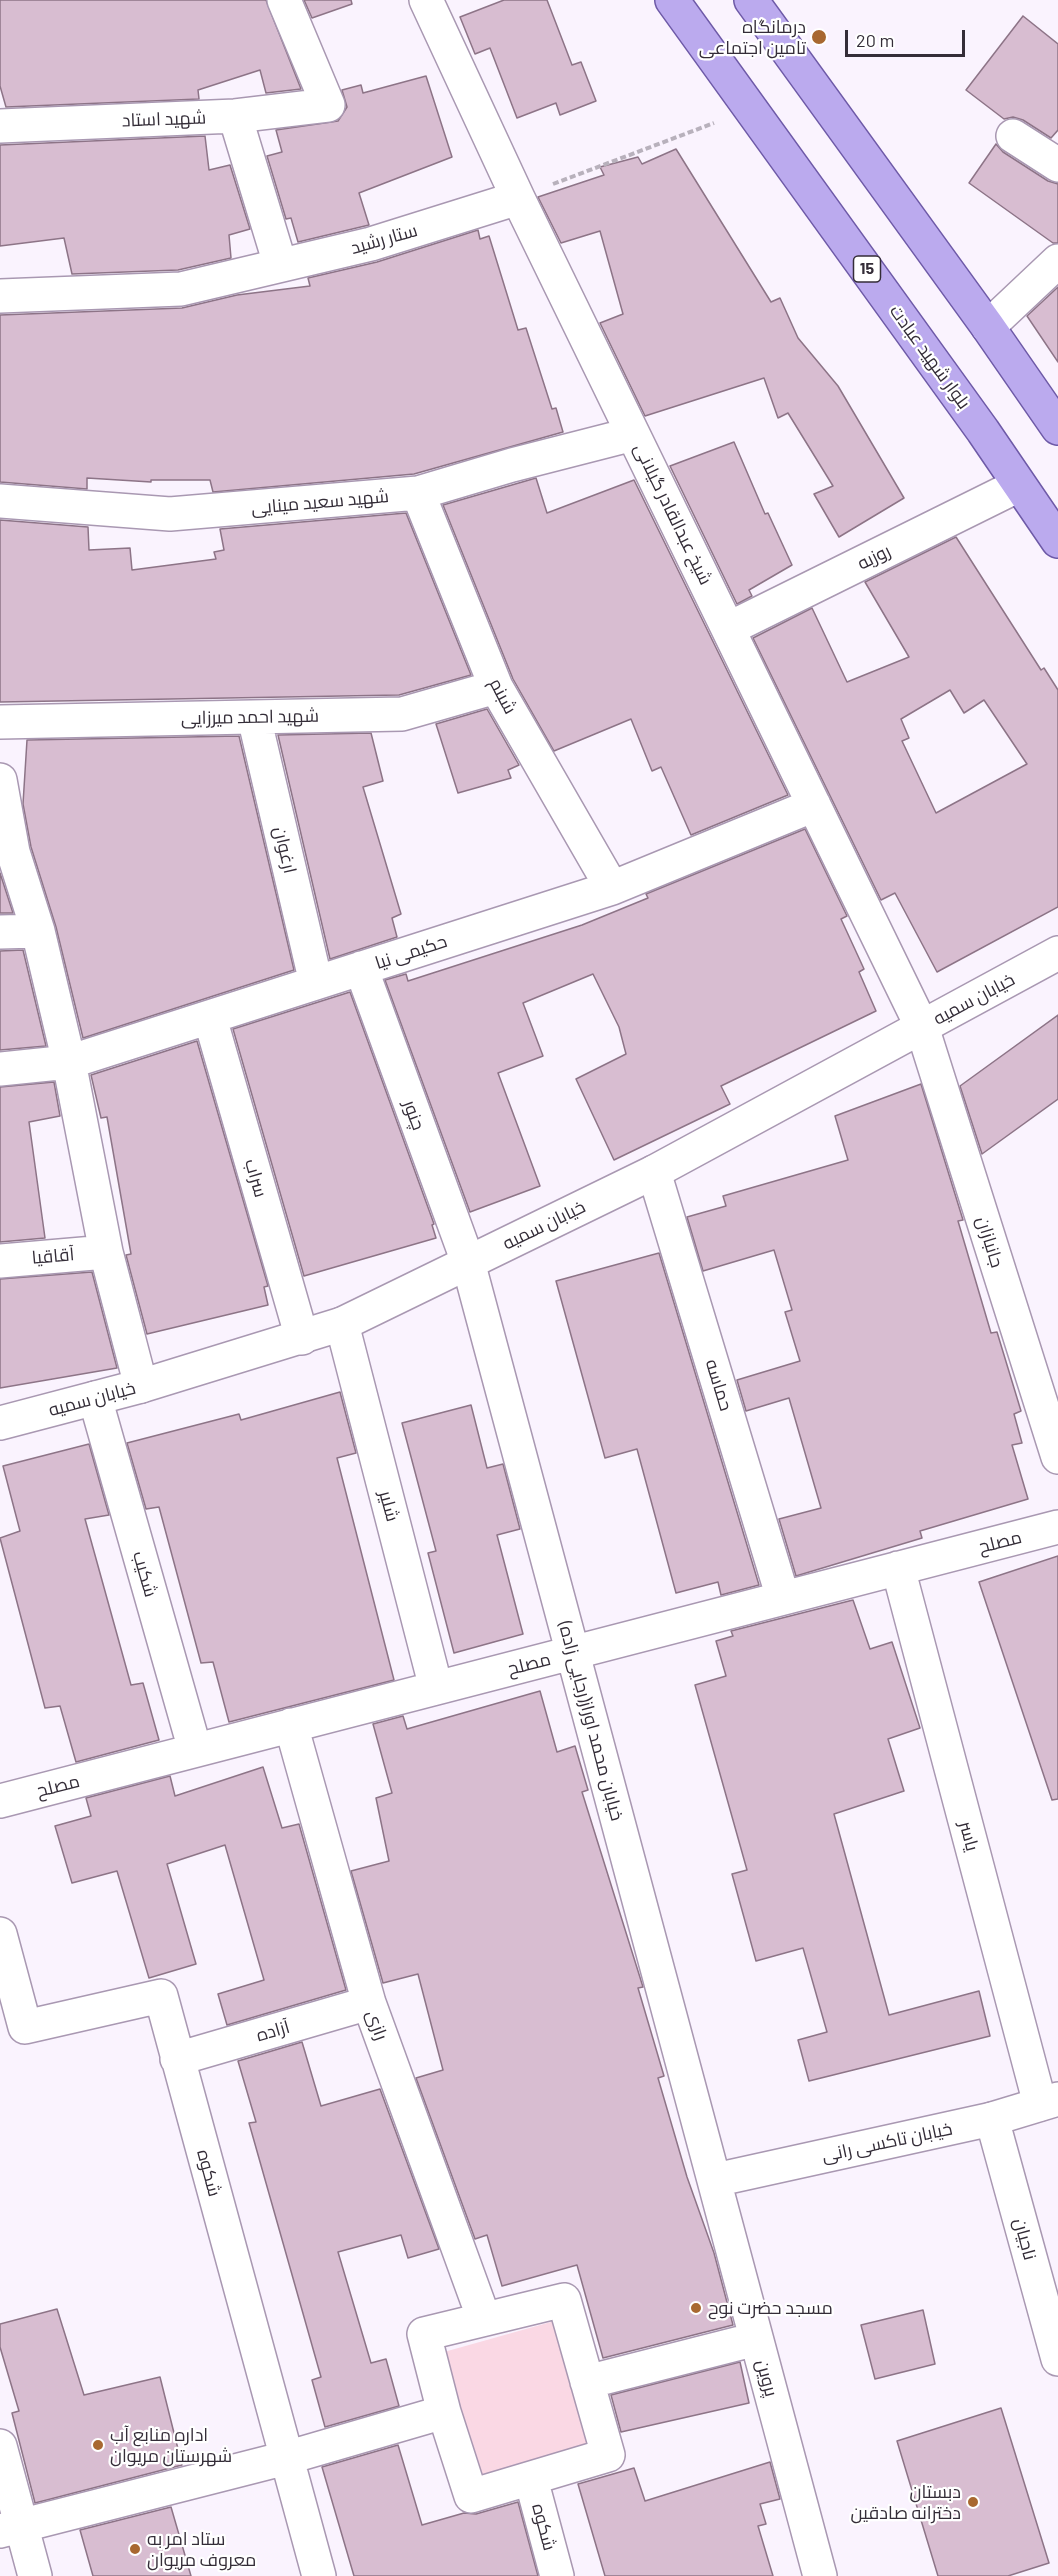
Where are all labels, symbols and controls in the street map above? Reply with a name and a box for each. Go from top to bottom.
place label: درمانگاه تامین اجتماعی [699,16,806,58]
scale bar [848,18,968,56]
marker: درمانگاه تامین اجتماعی [810,28,828,46]
text: 20 m [856,29,894,51]
street label: شهید استاد [121,107,207,131]
street label: ستار رشید [348,219,420,259]
road number: 15 [854,256,880,282]
street label: بلوار شهید عبادت [885,301,975,413]
street label: شیخ عبدالقادر گیلانی [629,440,717,588]
street label: شهید سعید مینایی [250,485,390,519]
street label: روزبه [854,540,894,574]
street label: شبنم [485,674,521,718]
street label: شهید احمد میرزایی [181,705,319,729]
street label: ارغوان [269,824,301,876]
street label: حکیمی نیا [372,930,450,974]
street label: خیابان سمیه [930,969,1018,1029]
street label: چنور [399,1097,429,1133]
street label: سراب [240,1156,272,1200]
street label: خیابان سمیه [499,1196,589,1254]
street label: جانبازان [972,1214,1008,1270]
street label: آقاقیا [31,1243,75,1269]
street label: حماسه [701,1357,737,1413]
street label: خیابان سمیه [46,1377,138,1421]
street label: شلیر [375,1488,403,1524]
street label: مصلح [976,1526,1024,1558]
street label: شکیب [128,1549,162,1599]
street label: خیابان محمد اوراز(رجایی زاده) [554,1619,628,1823]
street label: مصلح [505,1648,553,1680]
street label: مصلح [34,1770,82,1802]
street label: یاسر [955,1819,983,1853]
street label: رازی [362,2007,392,2043]
street label: آزاده [254,2016,292,2046]
street label: خیابان تاکسی رانی [820,2118,954,2166]
street label: شکوه [192,2147,226,2199]
street label: ناجیان [1009,2216,1041,2262]
place label: مسجد حضرت نوح [708,2297,833,2319]
marker: مسجد حضرت نوح [689,2301,703,2315]
street label: پروین [752,2357,782,2399]
place label: اداره منابع آب شهرستان مریوان [110,2424,232,2466]
marker: اداره منابع آب شهرستان مریوان [91,2438,105,2452]
place label: دبستان دخترانه صادقین [850,2481,961,2524]
marker: دبستان دخترانه صادقین [966,2495,980,2509]
street label: شکوه [527,2501,561,2553]
place label: ستاد امر به معروف مریوان [147,2528,256,2570]
marker: ستاد امر به معروف مریوان [128,2542,142,2556]

